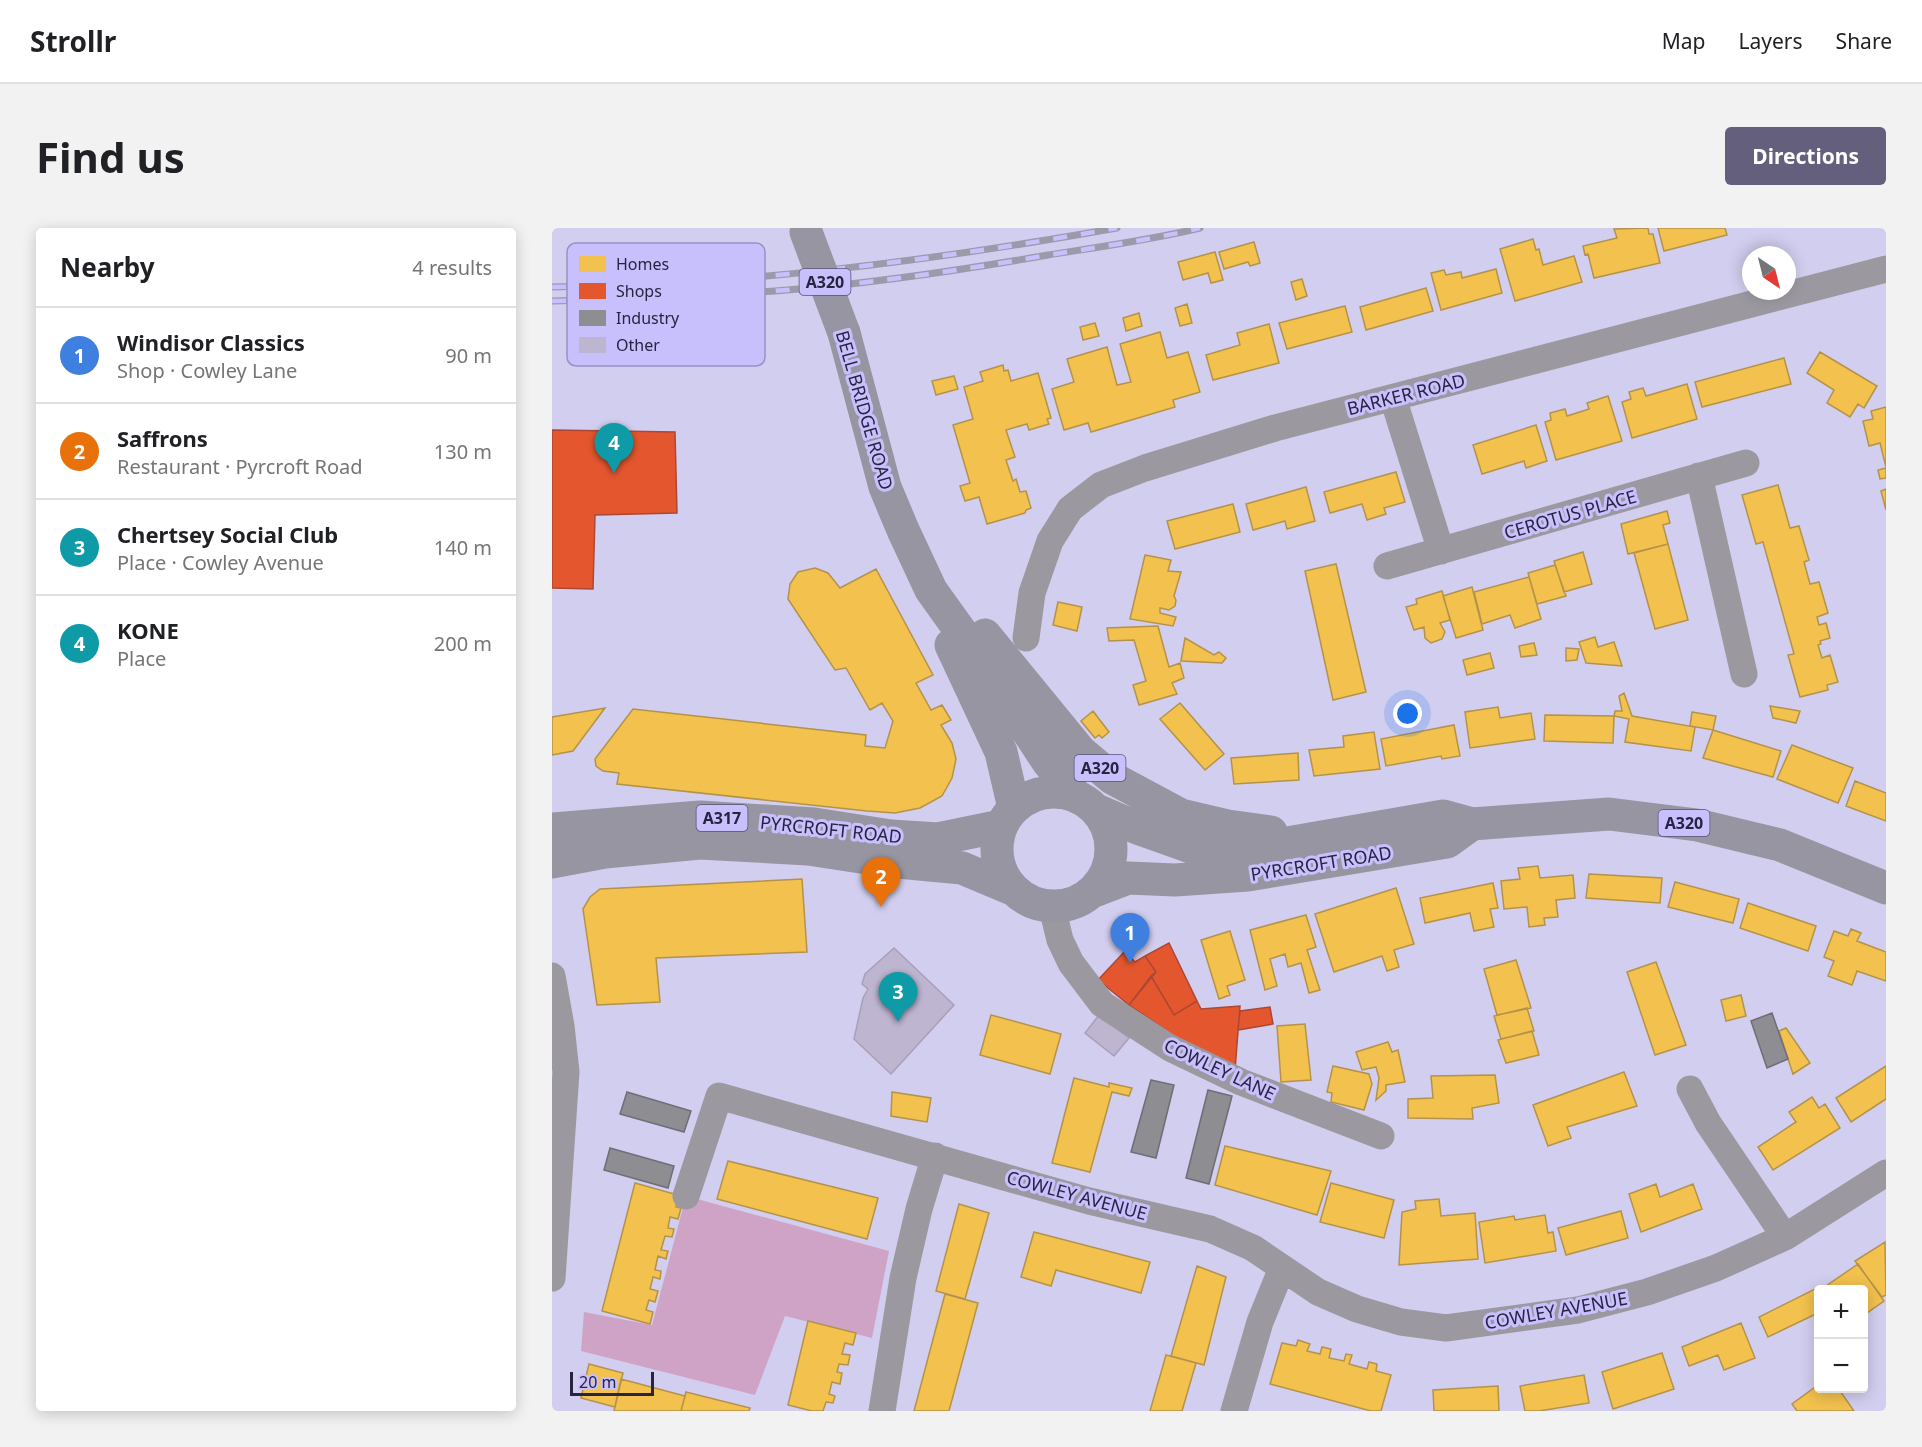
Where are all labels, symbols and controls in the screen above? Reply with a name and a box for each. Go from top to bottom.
text: Strollr [30,22,116,60]
text: Map [1662,27,1706,55]
text: Layers [1739,27,1803,55]
text: Share [1836,27,1892,55]
button: Directions [1725,127,1886,185]
text: Find us [36,128,185,185]
legend [567,243,765,366]
north arrow [1742,246,1796,300]
text: Nearby [60,249,155,285]
text: Homes [616,253,669,275]
text: 4 results [412,254,492,281]
road number: A320 [800,269,850,295]
text: Shops [616,280,662,302]
text: Industry [616,307,680,329]
text: Windisor Classics [117,327,305,357]
street label: BELL BRIDGE ROAD [831,328,899,492]
text: Other [616,334,660,356]
text: 1 [74,342,85,369]
text: 90 m [445,342,492,369]
text: Shop · Cowley Lane [117,357,297,384]
street label: BARKER ROAD [1344,368,1468,420]
text: Saffrons [117,423,208,453]
pin: 4 [594,424,634,473]
text: 2 [74,438,85,465]
text: 130 m [434,438,492,465]
text: Restaurant · Pyrcroft Road [117,453,363,480]
street label: CEROTUS PLACE [1501,484,1639,544]
text: Chertsey Social Club [117,519,338,549]
text: 3 [74,534,85,561]
text: 140 m [434,534,492,561]
text: Place · Cowley Avenue [117,549,324,576]
text: KONE [117,615,179,645]
text: 4 [74,630,85,657]
text: 200 m [434,630,492,657]
text: Place [117,645,166,672]
your location [1393,699,1422,728]
road number: A320 [1074,755,1126,781]
road number: A317 [696,805,747,831]
street label: PYRCROFT ROAD [759,810,903,848]
road number: A320 [1658,810,1710,836]
street label: PYRCROFT ROAD [1249,840,1393,886]
pin: 2 [862,858,900,907]
pin: 1 [1110,914,1150,963]
pin: 3 [878,972,918,1022]
street label: COWLEY LANE [1160,1033,1280,1105]
street label: COWLEY AVENUE [1004,1165,1150,1225]
map controls [1814,1285,1868,1393]
button: + [1814,1285,1868,1339]
street label: COWLEY AVENUE [1483,1286,1629,1334]
button: − [1814,1339,1868,1393]
scale bar [570,1369,654,1396]
text: 20 m [579,1371,616,1393]

